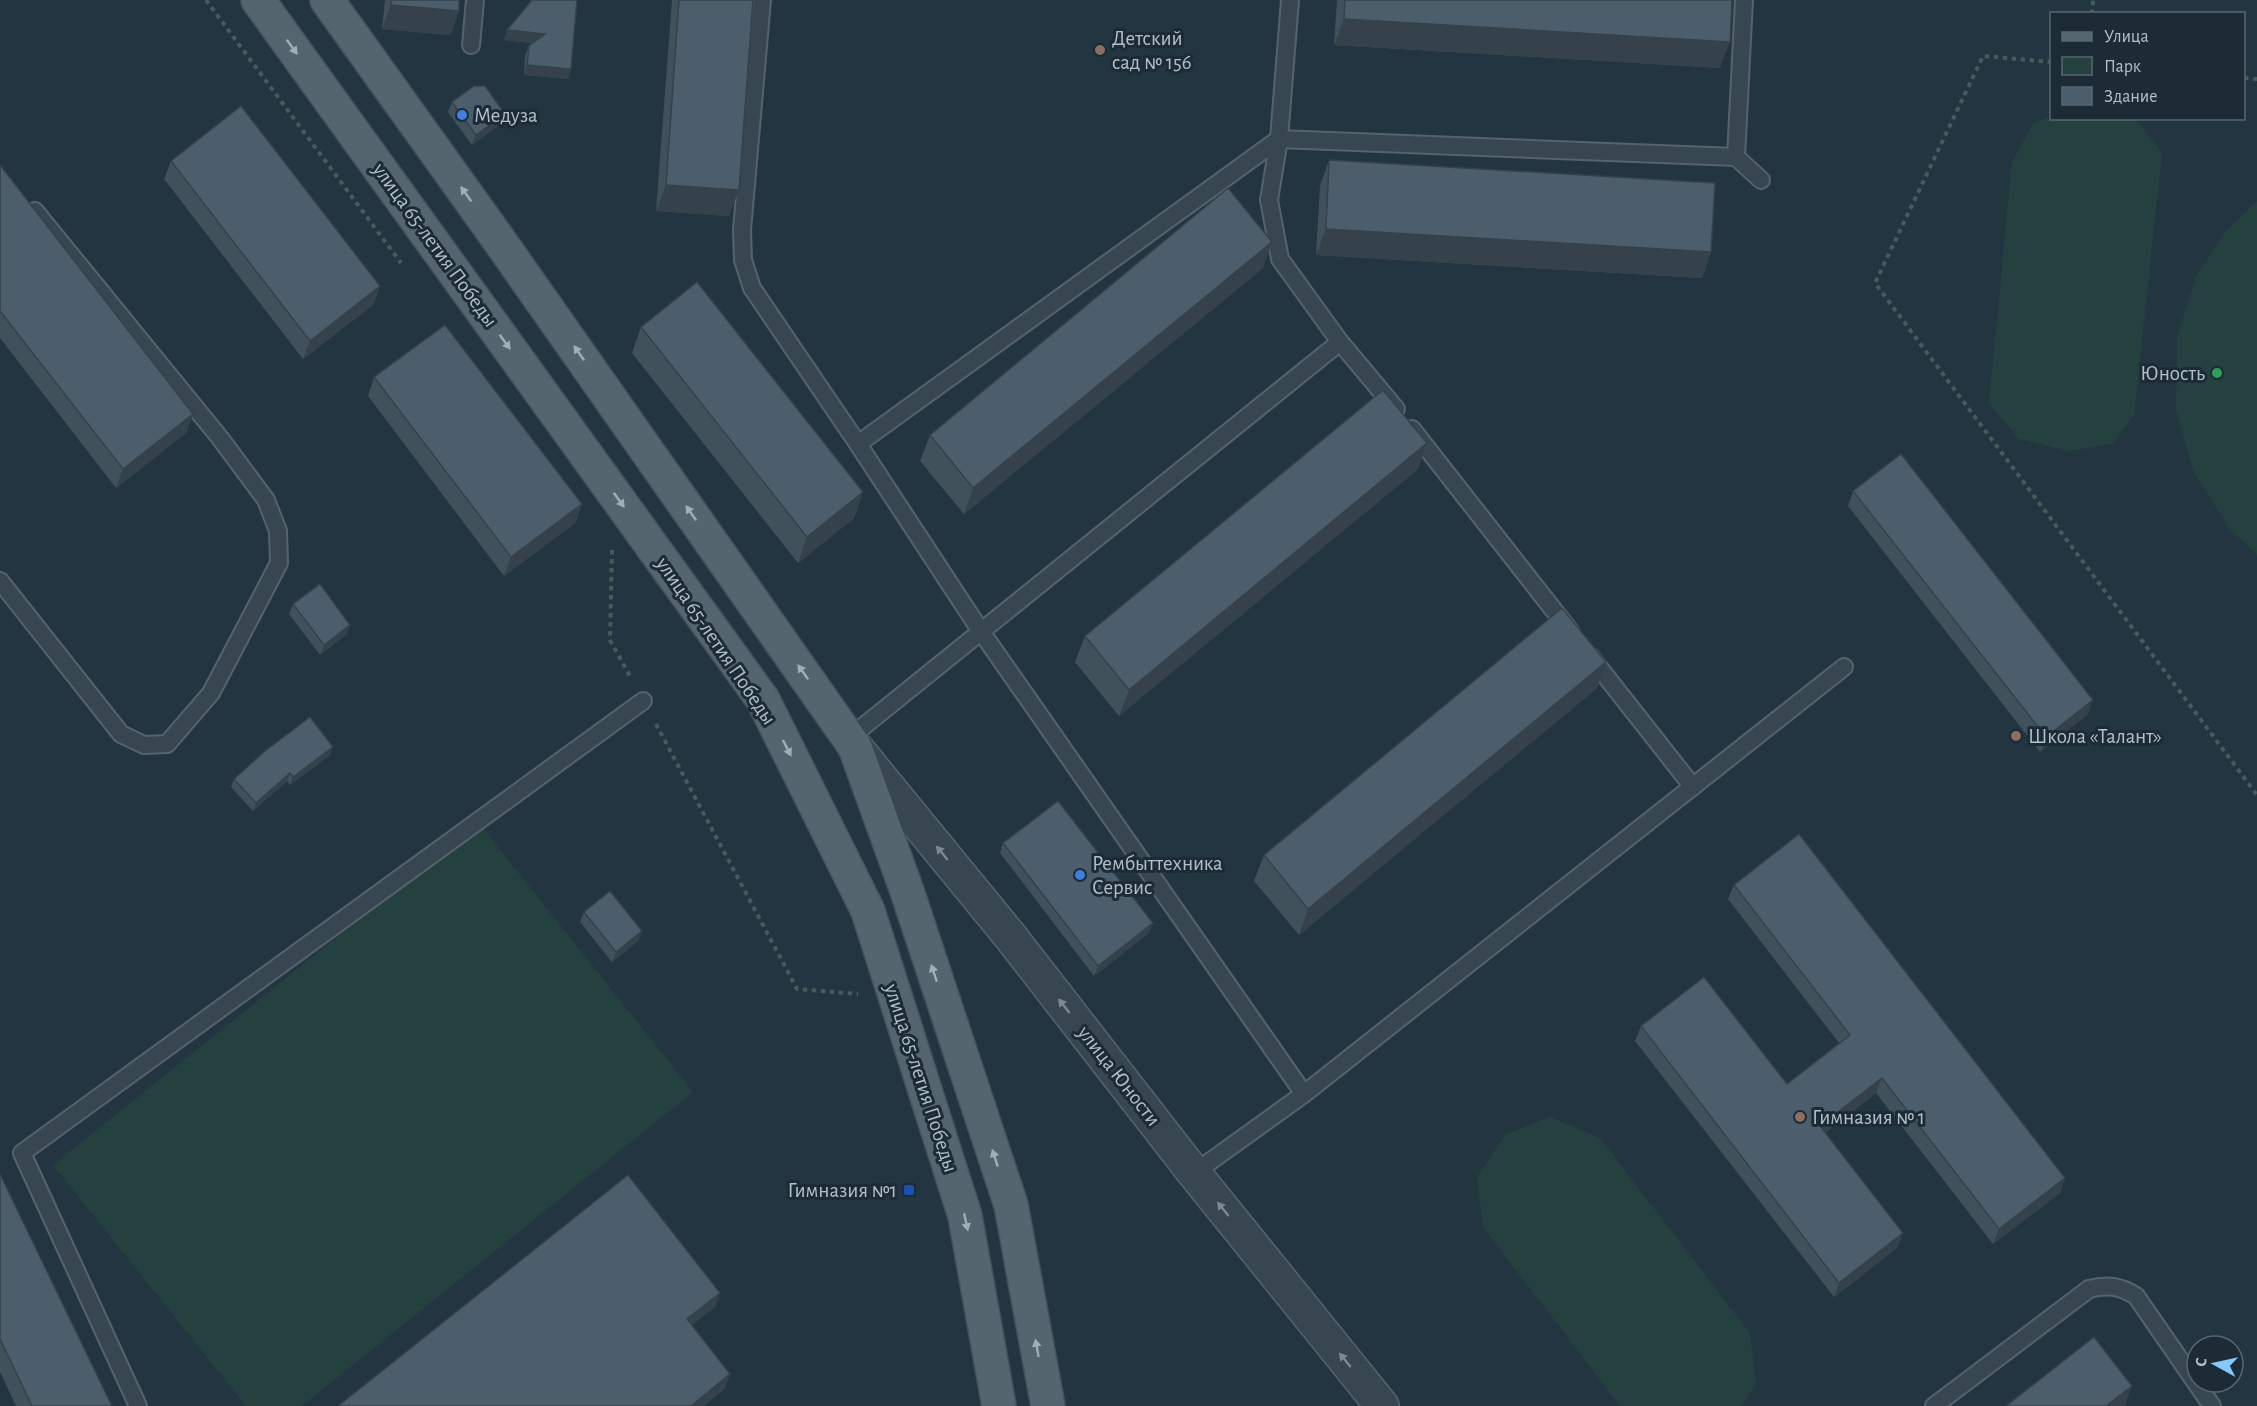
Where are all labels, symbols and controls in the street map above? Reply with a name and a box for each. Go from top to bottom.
legend [2050,12,2245,120]
place label: Детский сад № 156 [1112,28,1192,73]
text: Улица [2104,28,2149,46]
one-way arrow [286,40,298,55]
marker: Детский сад № 156 [1093,43,1107,57]
text: Парк [2104,58,2142,76]
text: Здание [2104,88,2158,106]
place label: Медуза [474,105,538,126]
marker: Медуза [455,108,469,122]
street label: улица 65-летия Победы [368,158,501,331]
one-way arrow [460,187,472,203]
one-way arrow [498,335,510,350]
one-way arrow [573,346,585,362]
place label: Юность [2140,363,2205,384]
marker: Юность [2210,366,2224,380]
one-way arrow [612,493,624,508]
one-way arrow [686,505,697,521]
street label: улица 65-летия Победы [652,553,780,728]
one-way arrow [797,665,809,681]
place label: Школа «Талант» [2028,726,2162,747]
marker: Школа «Талант» [2009,729,2023,743]
one-way arrow [781,739,791,757]
one-way arrow [936,846,949,861]
place label: Рембыттехника Сервис [1092,853,1223,898]
marker: Рембыттехника Сервис [1073,868,1087,882]
one-way arrow [928,964,938,982]
street label: улица 65-летия Победы [880,980,961,1175]
one-way arrow [1058,998,1070,1013]
street label: улица Юности [1073,1021,1164,1130]
place label: Гимназия № 1 [1812,1107,1925,1128]
marker: Гимназия № 1 [1793,1110,1807,1124]
one-way arrow [990,1149,999,1167]
place label: Гимназия №1 [787,1180,897,1201]
marker: Гимназия №1 [902,1183,916,1197]
one-way arrow [1217,1201,1230,1216]
one-way arrow [962,1213,971,1232]
north arrow [2185,1334,2245,1394]
one-way arrow [1032,1339,1041,1358]
one-way arrow [1340,1353,1352,1368]
text: С [2193,1356,2210,1368]

